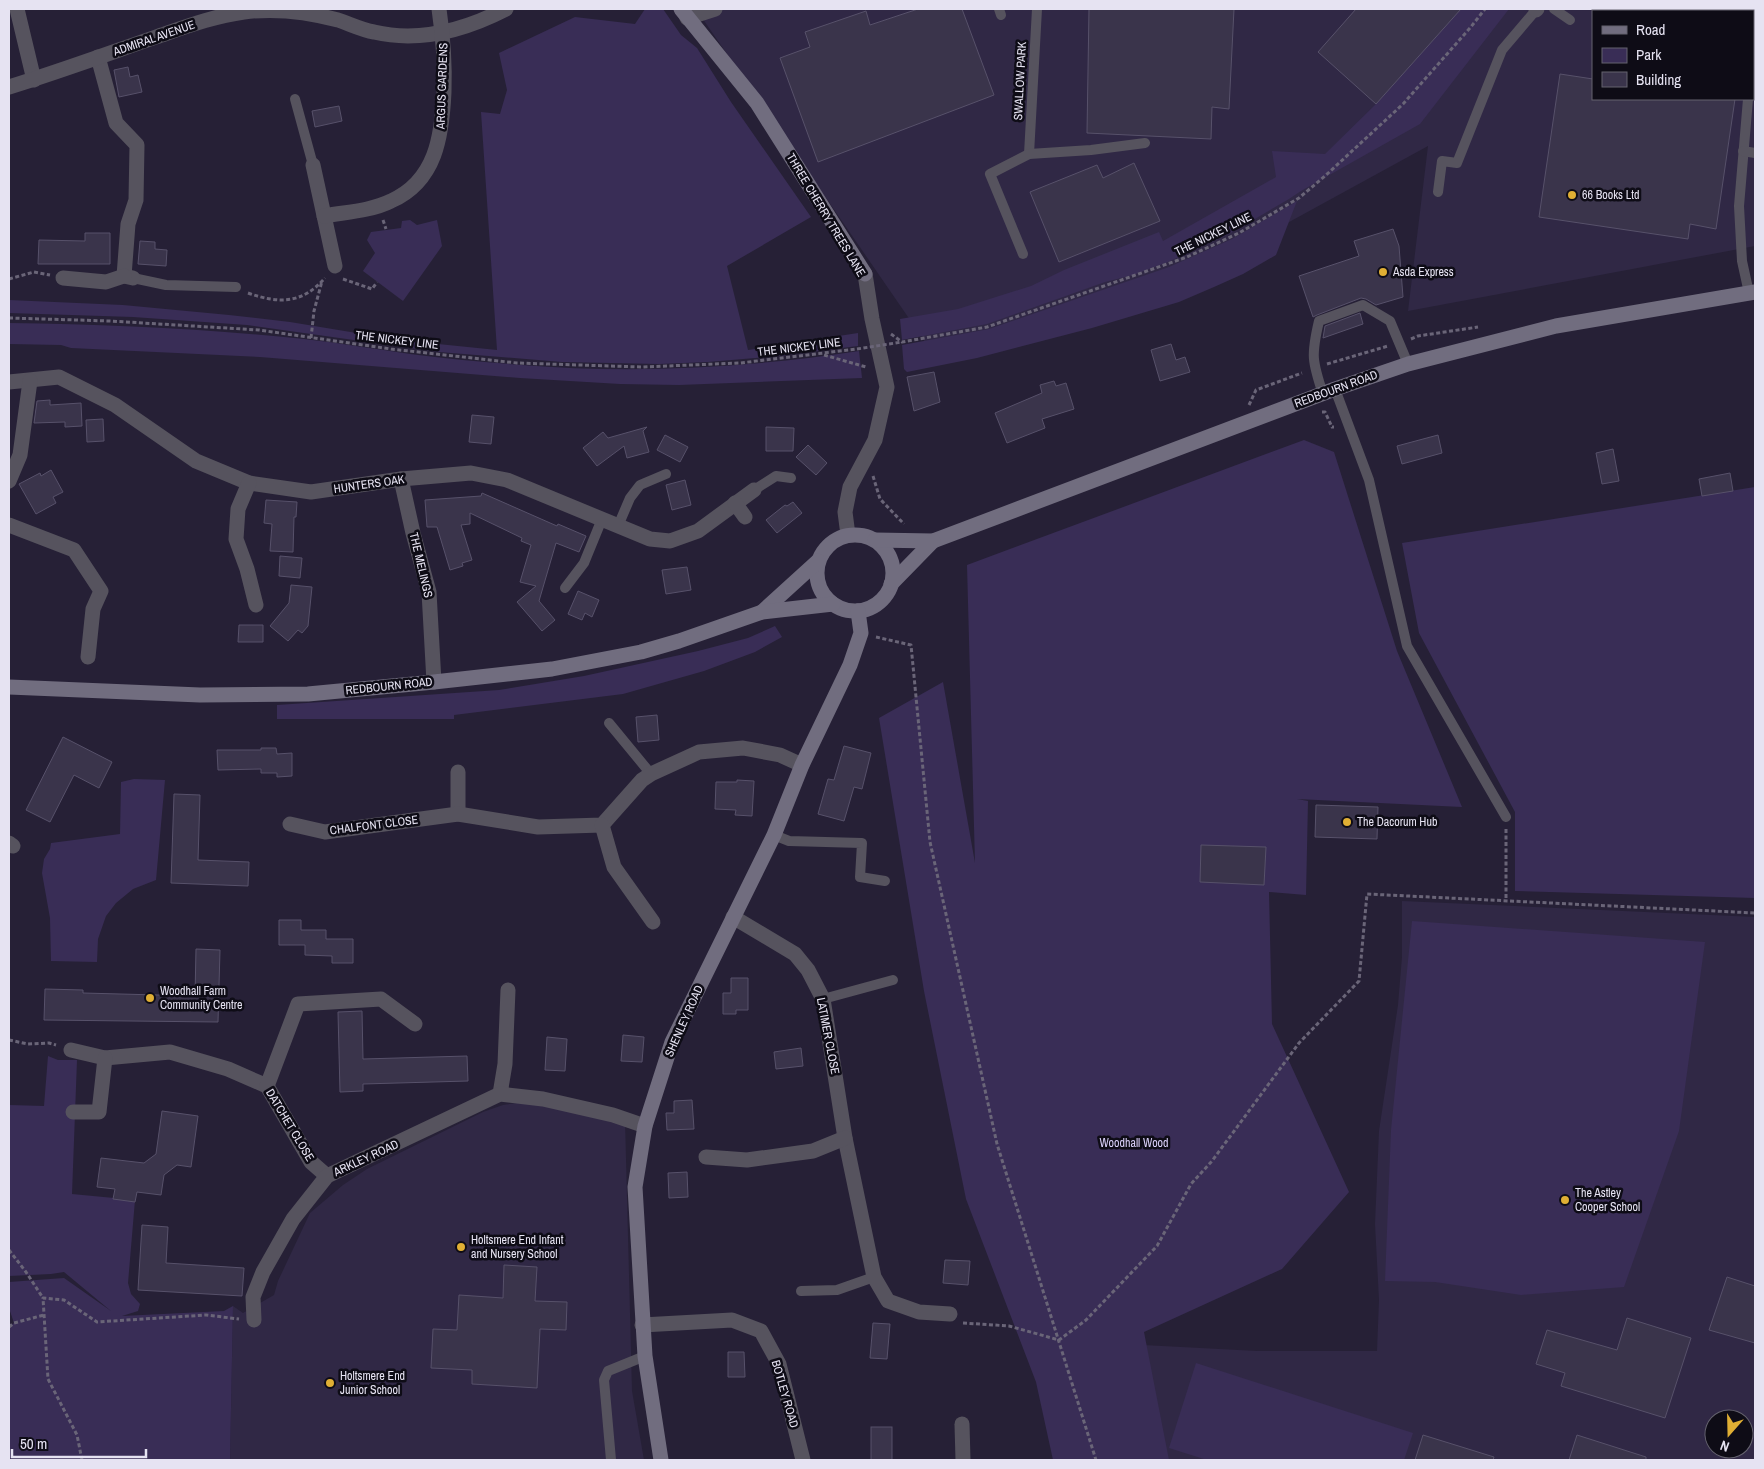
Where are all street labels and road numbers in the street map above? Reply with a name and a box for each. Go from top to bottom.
street label: ADMIRAL AVENUE [110,17,197,60]
street label: SWALLOW PARK [1010,41,1030,121]
street label: ARGUS GARDENS [432,42,452,130]
street label: THREE CHERRY TREES LANE [783,150,869,280]
street label: THE NICKEY LINE [1172,209,1254,259]
street label: THE NICKEY LINE [355,327,439,353]
street label: THE NICKEY LINE [757,334,841,360]
street label: REDBOURN ROAD [1292,367,1380,411]
street label: HUNTERS OAK [333,471,406,497]
street label: THE MELINGS [406,531,436,600]
street label: REDBOURN ROAD [345,673,433,699]
street label: CHALFONT CLOSE [329,812,419,838]
street label: SHENLEY ROAD [661,983,707,1059]
street label: LATIMER CLOSE [813,996,843,1076]
street label: DATCHET CLOSE [262,1086,318,1164]
street label: ARKLEY ROAD [330,1136,401,1180]
street label: BOTLEY ROAD [768,1358,802,1430]

